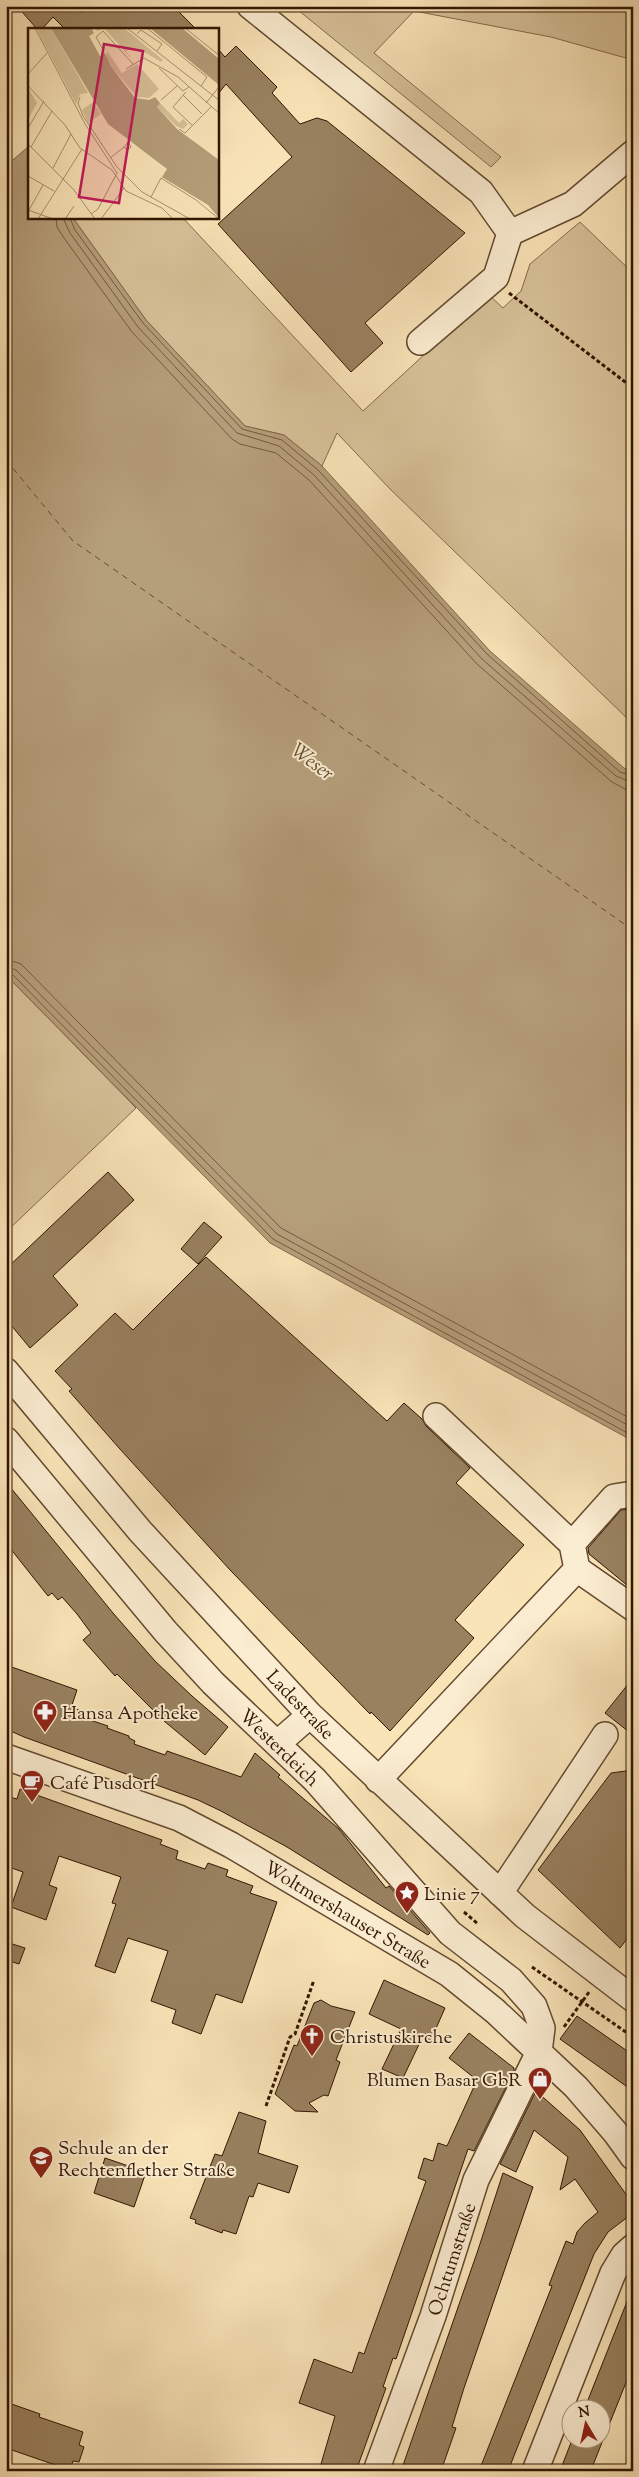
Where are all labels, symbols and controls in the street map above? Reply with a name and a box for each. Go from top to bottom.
inset map [28,28,219,219]
water label: Weser [284,737,339,789]
street label: Ladestraße [259,1665,340,1747]
pharmacy icon: Hansa Apotheke [32,1699,58,1733]
place label: Hansa Apotheke [62,1701,199,1728]
street label: Westerdeich [232,1704,324,1794]
cafe icon: Café Pusdorf [19,1769,45,1803]
place label: Café Pusdorf [50,1771,158,1798]
street label: Woltmershauser Straße [258,1855,436,1977]
place icon: Linie 7 [394,1880,420,1914]
place label: Linie 7 [424,1882,480,1909]
church icon: Christuskirche [299,2023,325,2057]
place label: Christuskirche [330,2025,452,2052]
shop icon: Blumen Basar GbR [527,2066,553,2100]
place label: Blumen Basar GbR [367,2068,522,2095]
place label: Schule an der Rechtenflether Straße [58,2136,235,2185]
school or university icon: Schule an der Rechtenflether Straße [28,2145,54,2179]
street label: Ochtumstraße [422,2200,484,2320]
north arrow [562,2400,612,2450]
text: N [577,2402,591,2424]

